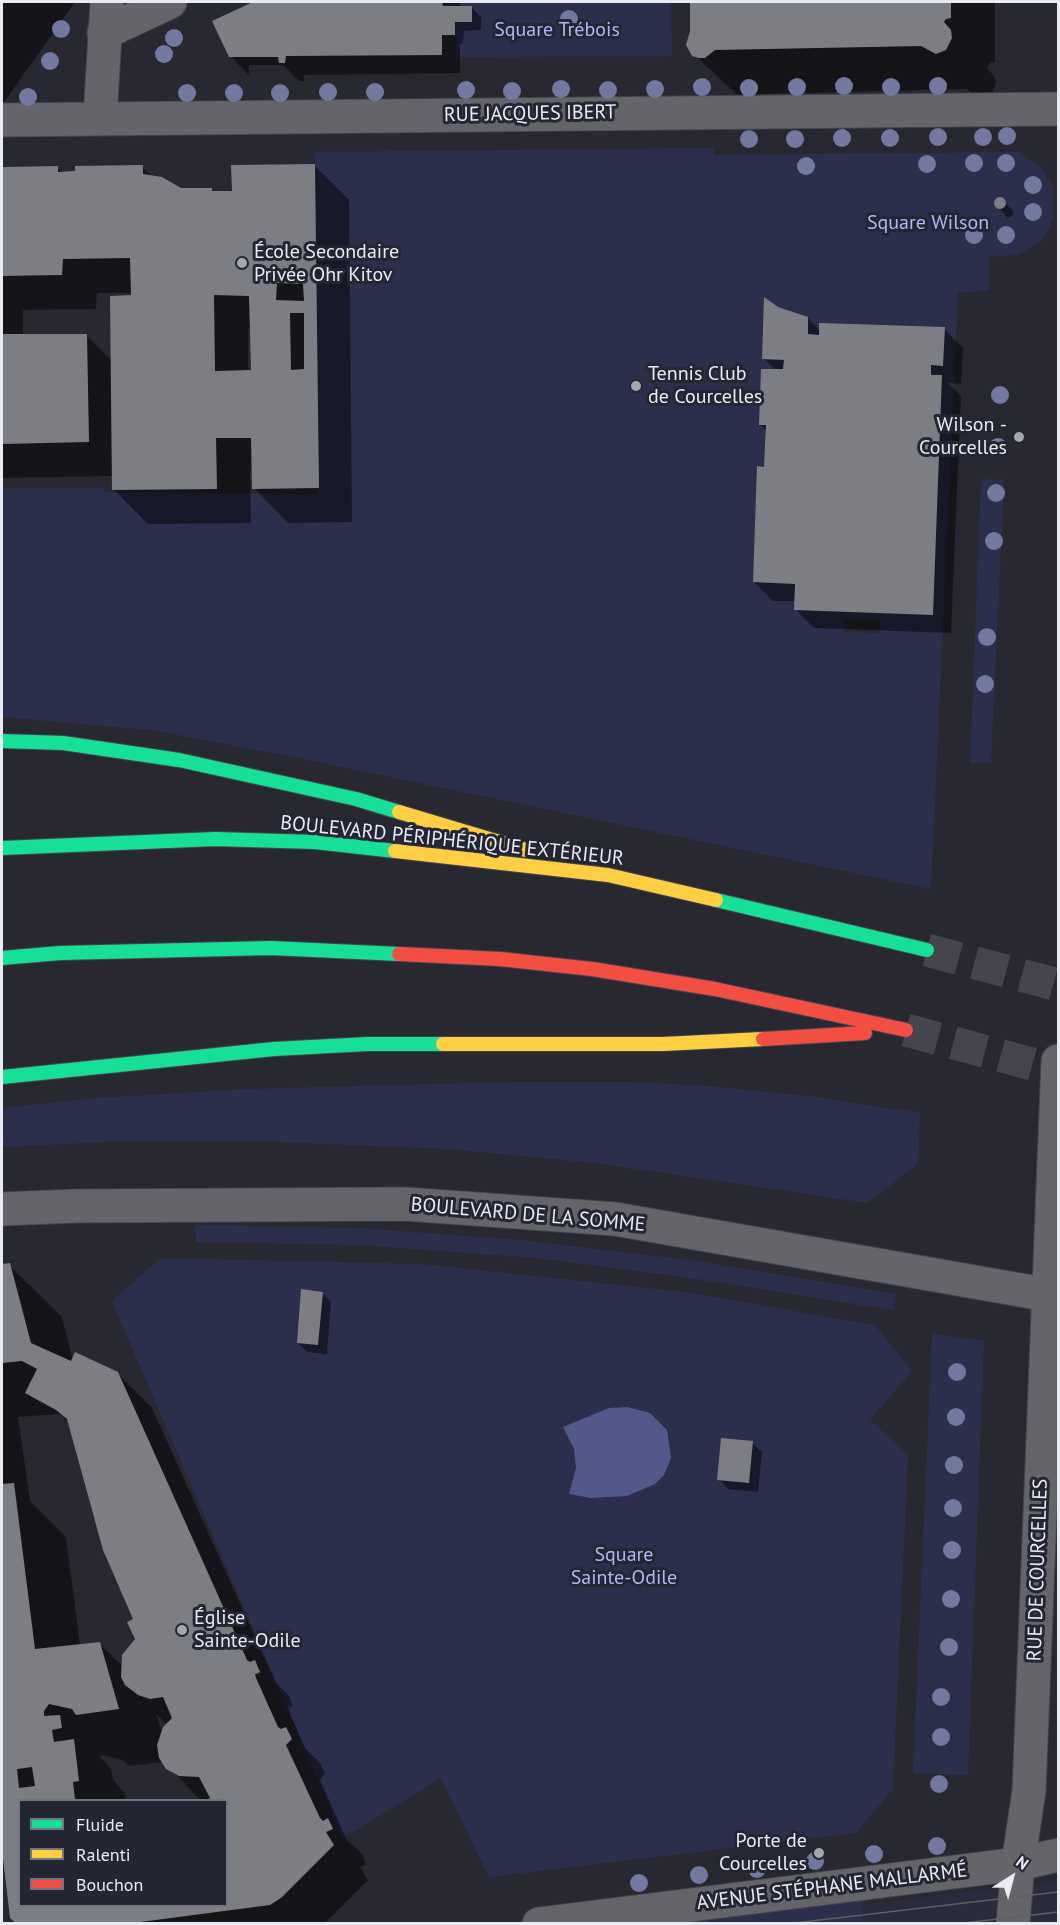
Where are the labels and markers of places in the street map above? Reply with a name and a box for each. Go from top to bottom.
place label: École Secondaire Privée Ohr Kitov [254,240,399,287]
marker: École Secondaire Privée Ohr Kitov [235,256,249,270]
place label: Tennis Club de Courcelles [648,362,762,409]
marker: Tennis Club de Courcelles [629,379,643,393]
place label: Wilson - Courcelles [919,413,1007,460]
marker: Wilson - Courcelles [1012,430,1026,444]
place label: Église Sainte-Odile [194,1606,301,1653]
marker: Église Sainte-Odile [175,1623,189,1637]
place label: Porte de Courcelles [719,1829,807,1876]
marker: Porte de Courcelles [812,1846,826,1860]

